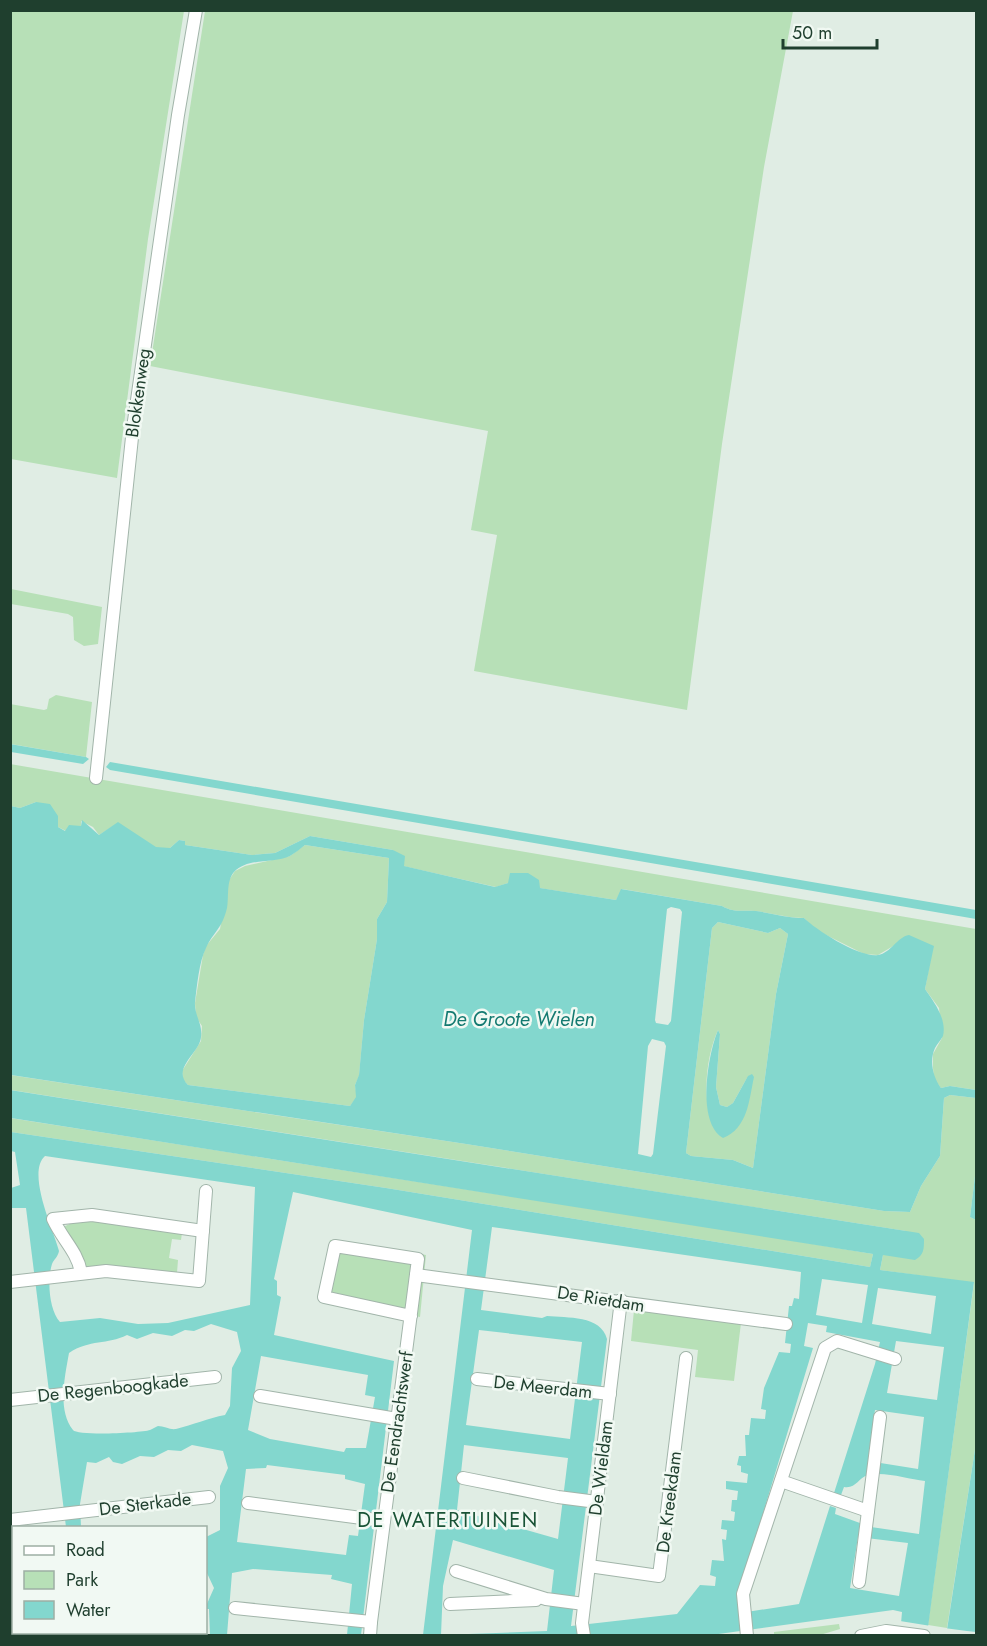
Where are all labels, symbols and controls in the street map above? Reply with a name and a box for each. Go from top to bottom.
scale bar [783,12,878,50]
text: 50 m [792,20,832,46]
street label: Blokkenweg [119,347,157,439]
water label: De Groote Wielen [443,1005,595,1034]
street label: De Rietdam [555,1279,647,1319]
street label: De Eendrachtswerf [374,1349,420,1494]
street label: De Regenboogkade [36,1367,190,1409]
street label: De Meerdam [492,1369,594,1405]
street label: De Wieldam [582,1419,620,1517]
street label: De Kreekdam [650,1450,688,1554]
street label: De Sterkade [97,1485,193,1523]
district label: DE WATERTUINEN [357,1506,539,1535]
legend [12,1526,207,1634]
text: Road [66,1537,105,1563]
text: Park [66,1567,98,1593]
text: Water [66,1597,111,1623]

